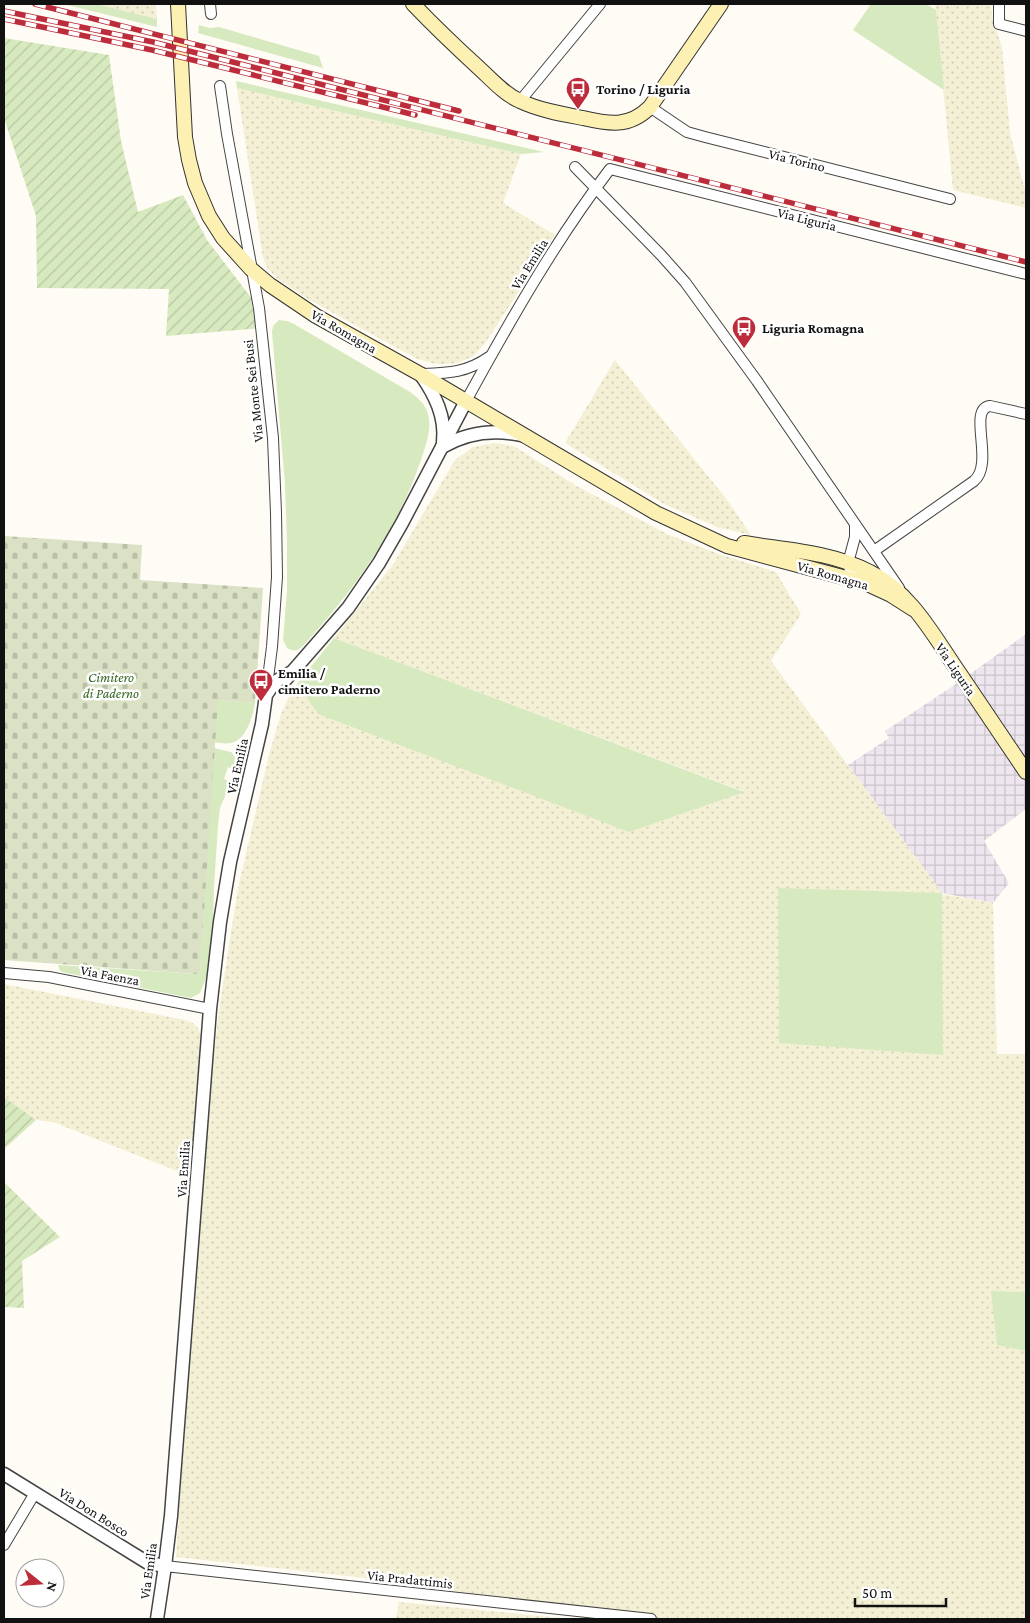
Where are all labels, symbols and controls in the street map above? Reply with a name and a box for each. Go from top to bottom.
bus stop icon: Torino / Liguria [565,76,591,110]
place label: Torino / Liguria [596,81,690,97]
street label: Via Torino [767,145,827,175]
street label: Via Liguria [776,204,839,234]
street label: Via Emilia [507,235,551,292]
street label: Via Romagna [308,306,380,357]
bus stop icon: Liguria Romagna [731,315,757,349]
place label: Liguria Romagna [762,320,864,336]
street label: Via Monte Sei Busi [240,339,266,443]
street label: Via Romagna [795,557,871,593]
street label: Via Liguria [932,639,980,699]
place label: Emilia / cimitero Paderno [278,665,380,697]
bus stop icon: Emilia / cimitero Paderno [248,668,274,702]
park label: Cimitero di Paderno [83,669,139,701]
street label: Via Emilia [223,736,251,796]
street label: Via Faenza [79,961,141,989]
street label: Via Emilia [173,1140,193,1198]
street label: Via Don Bosco [56,1484,132,1540]
street label: Via Emilia [136,1541,160,1600]
north arrow [15,1558,65,1608]
street label: Via Pradattimis [366,1567,454,1591]
scale bar [855,1576,946,1608]
text: N [43,1580,61,1594]
text: 50 m [862,1585,892,1601]

